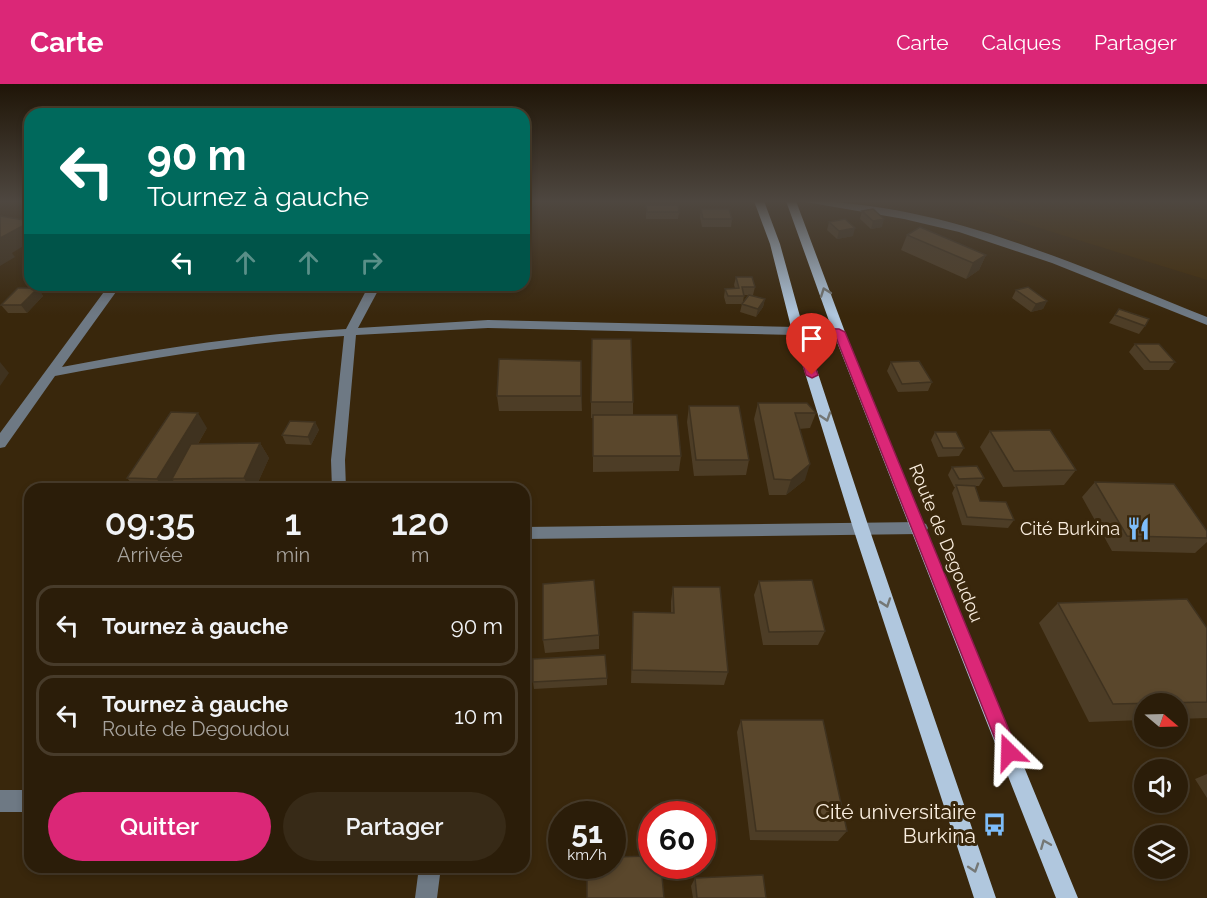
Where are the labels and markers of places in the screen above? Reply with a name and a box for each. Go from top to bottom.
pin [786,313,837,375]
restaurant icon: Cité Burkina [1125,516,1151,542]
place label: Cité Burkina [1020,518,1120,539]
place label: Cité universitaire Burkina [816,799,976,848]
bus stop icon: Cité universitaire Burkina [981,811,1007,837]

